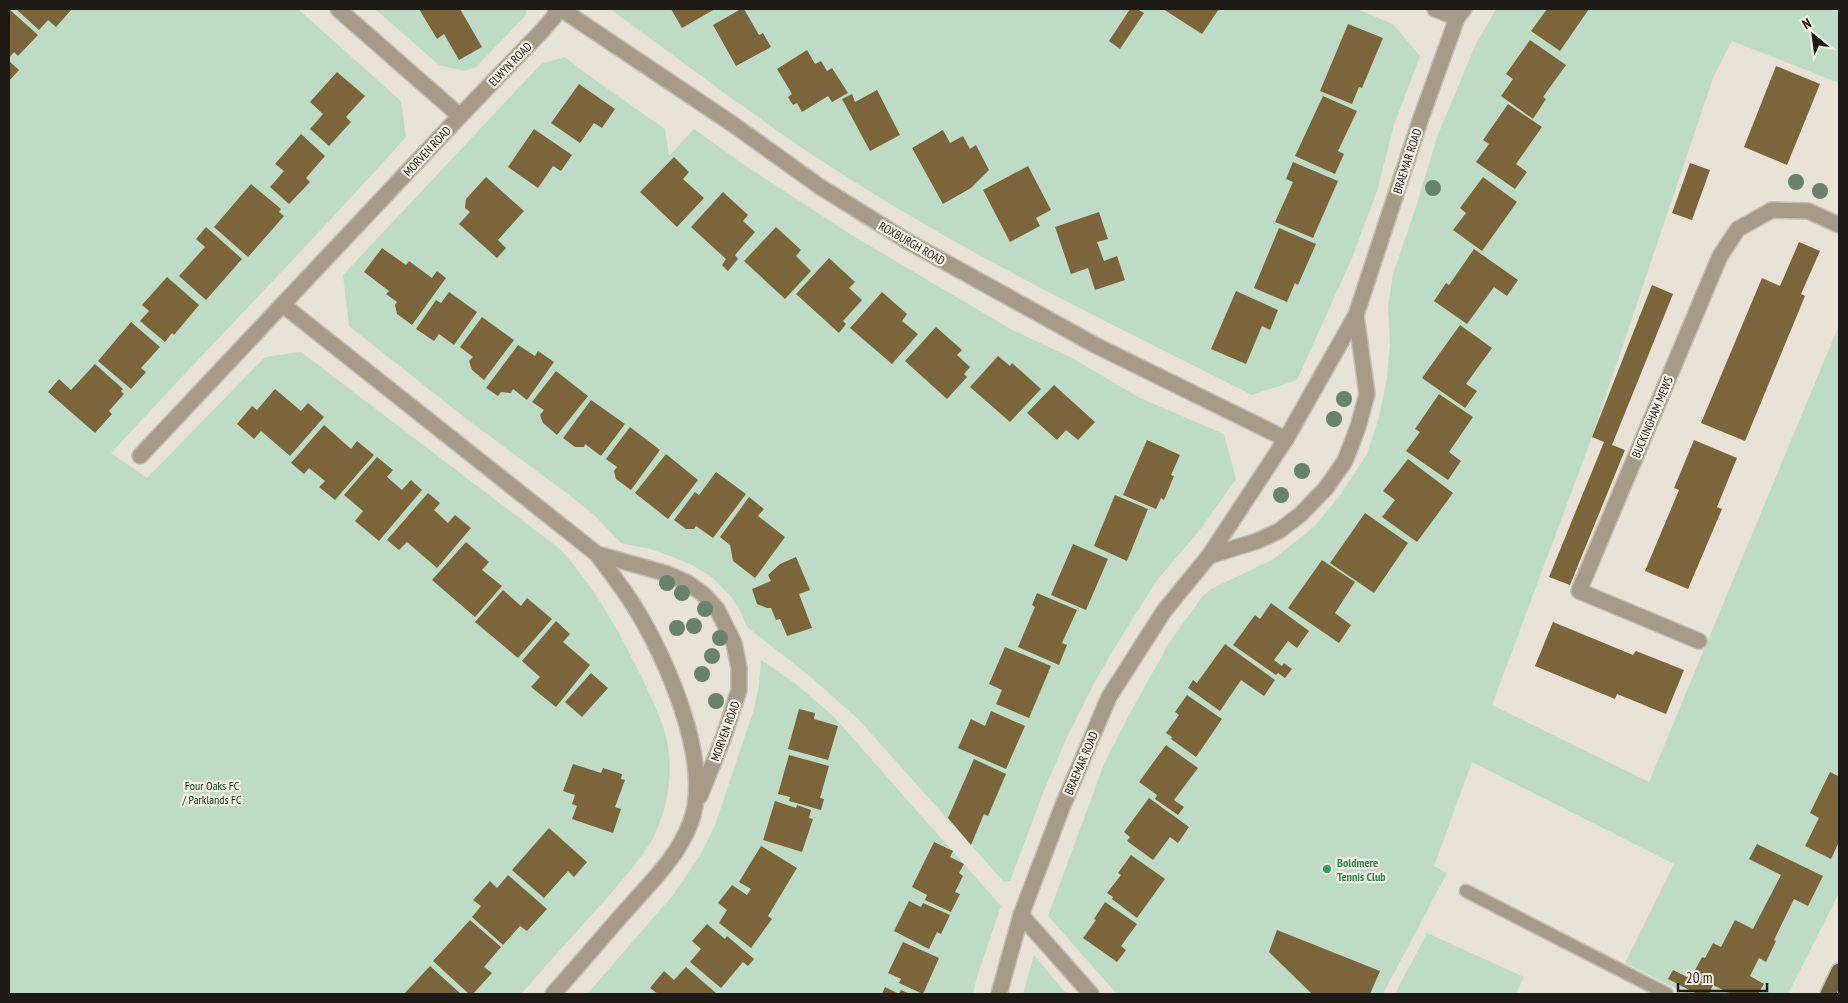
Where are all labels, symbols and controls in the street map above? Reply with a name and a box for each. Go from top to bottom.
north arrow [1788,10,1838,60]
text: N [1799,14,1814,33]
street label: ELWYN ROAD [485,39,535,89]
street label: MORVEN ROAD [400,123,454,179]
street label: BRAEMAR ROAD [1389,127,1425,195]
street label: ROXBURGH ROAD [876,218,948,268]
street label: BUCKINGHAM MEWS [1628,374,1676,460]
street label: MORVEN ROAD [707,699,743,763]
street label: BRAEMAR ROAD [1061,729,1101,797]
park label: Four Oaks FC / Parklands FC [181,778,242,807]
place label: Boldmere Tennis Club [1337,855,1386,884]
marker: Boldmere Tennis Club [1321,863,1333,875]
scale bar [1678,960,1767,992]
text: 20 m [1686,968,1712,987]

